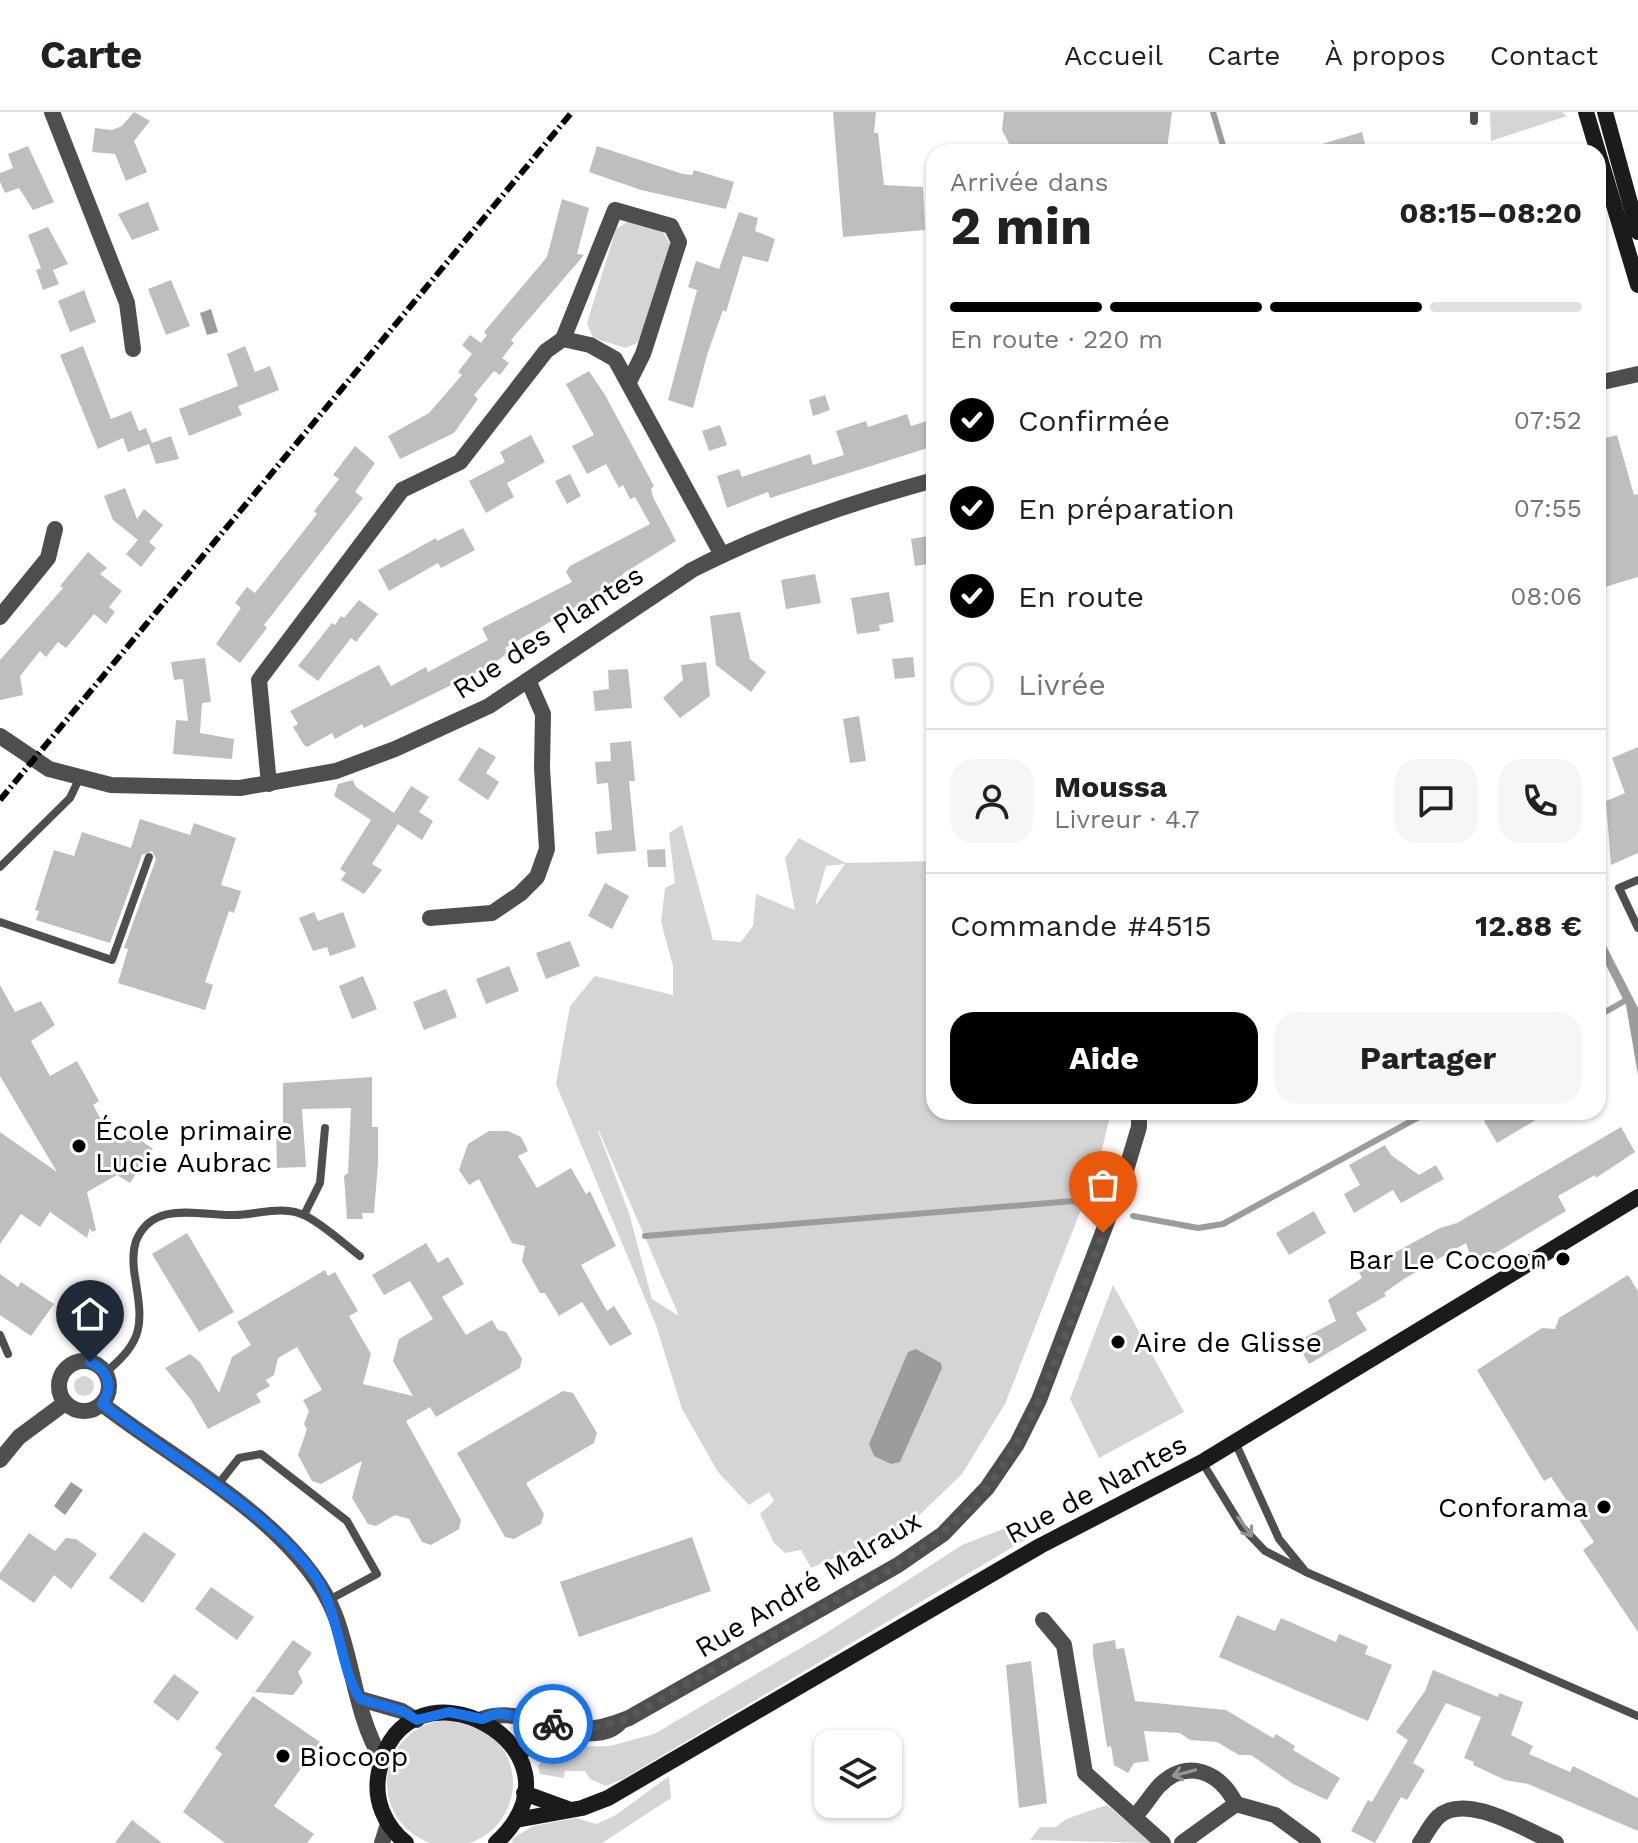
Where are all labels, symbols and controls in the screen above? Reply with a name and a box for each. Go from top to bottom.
text: Carte [40,33,142,77]
text: Accueil [1064,39,1163,72]
text: Carte [1207,39,1281,72]
text: À propos [1325,39,1446,72]
text: Contact [1490,39,1598,72]
text: Arrivée dans [950,167,1109,197]
text: 08:15–08:20 [1399,195,1582,230]
text: 2 min [950,196,1092,257]
text: En route · 220 m [950,324,1163,354]
icon: check [950,398,994,442]
text: Confirmée [1018,403,1170,438]
text: 07:52 [1514,405,1582,435]
icon: check [950,486,994,530]
text: En préparation [1018,491,1235,526]
text: 07:55 [1514,493,1582,523]
street label: Rue des Plantes [447,558,649,706]
icon: check [950,574,994,618]
text: En route [1018,579,1144,614]
text: 08:06 [1510,581,1582,611]
text: Livrée [1018,667,1106,702]
button: person [950,759,1034,843]
button: chat [1394,759,1478,843]
button: phone [1498,759,1582,843]
text: Moussa [1054,769,1167,804]
text: Livreur · 4.7 [1054,804,1200,834]
text: Commande #4515 [950,908,1212,943]
text: 12.88 € [1475,908,1582,943]
button: Aide [950,1012,1258,1104]
button: Partager [1274,1012,1582,1104]
place label: École primaire Lucie Aubrac [95,1114,293,1179]
marker: École primaire Lucie Aubrac [70,1137,88,1155]
pin [1069,1151,1137,1233]
icon: bag [1081,1163,1125,1207]
place label: Bar Le Cocoon [1348,1243,1547,1276]
marker: Bar Le Cocoon [1554,1250,1572,1268]
pin [56,1280,124,1362]
icon: home [68,1292,112,1336]
place label: Aire de Glisse [1134,1326,1322,1359]
marker: Aire de Glisse [1109,1333,1127,1351]
street label: Rue de Nantes [1000,1427,1192,1551]
place label: Conforama [1438,1491,1588,1524]
marker: Conforama [1595,1498,1613,1516]
street label: Rue André Malraux [689,1504,927,1664]
one-way arrow [1236,1516,1253,1538]
courier [513,1684,593,1764]
icon: bike [531,1702,575,1746]
map controls [814,1730,902,1818]
button: layers [814,1730,902,1818]
place label: Biocoop [299,1740,408,1773]
marker: Biocoop [274,1747,292,1765]
one-way arrow [1172,1767,1197,1782]

